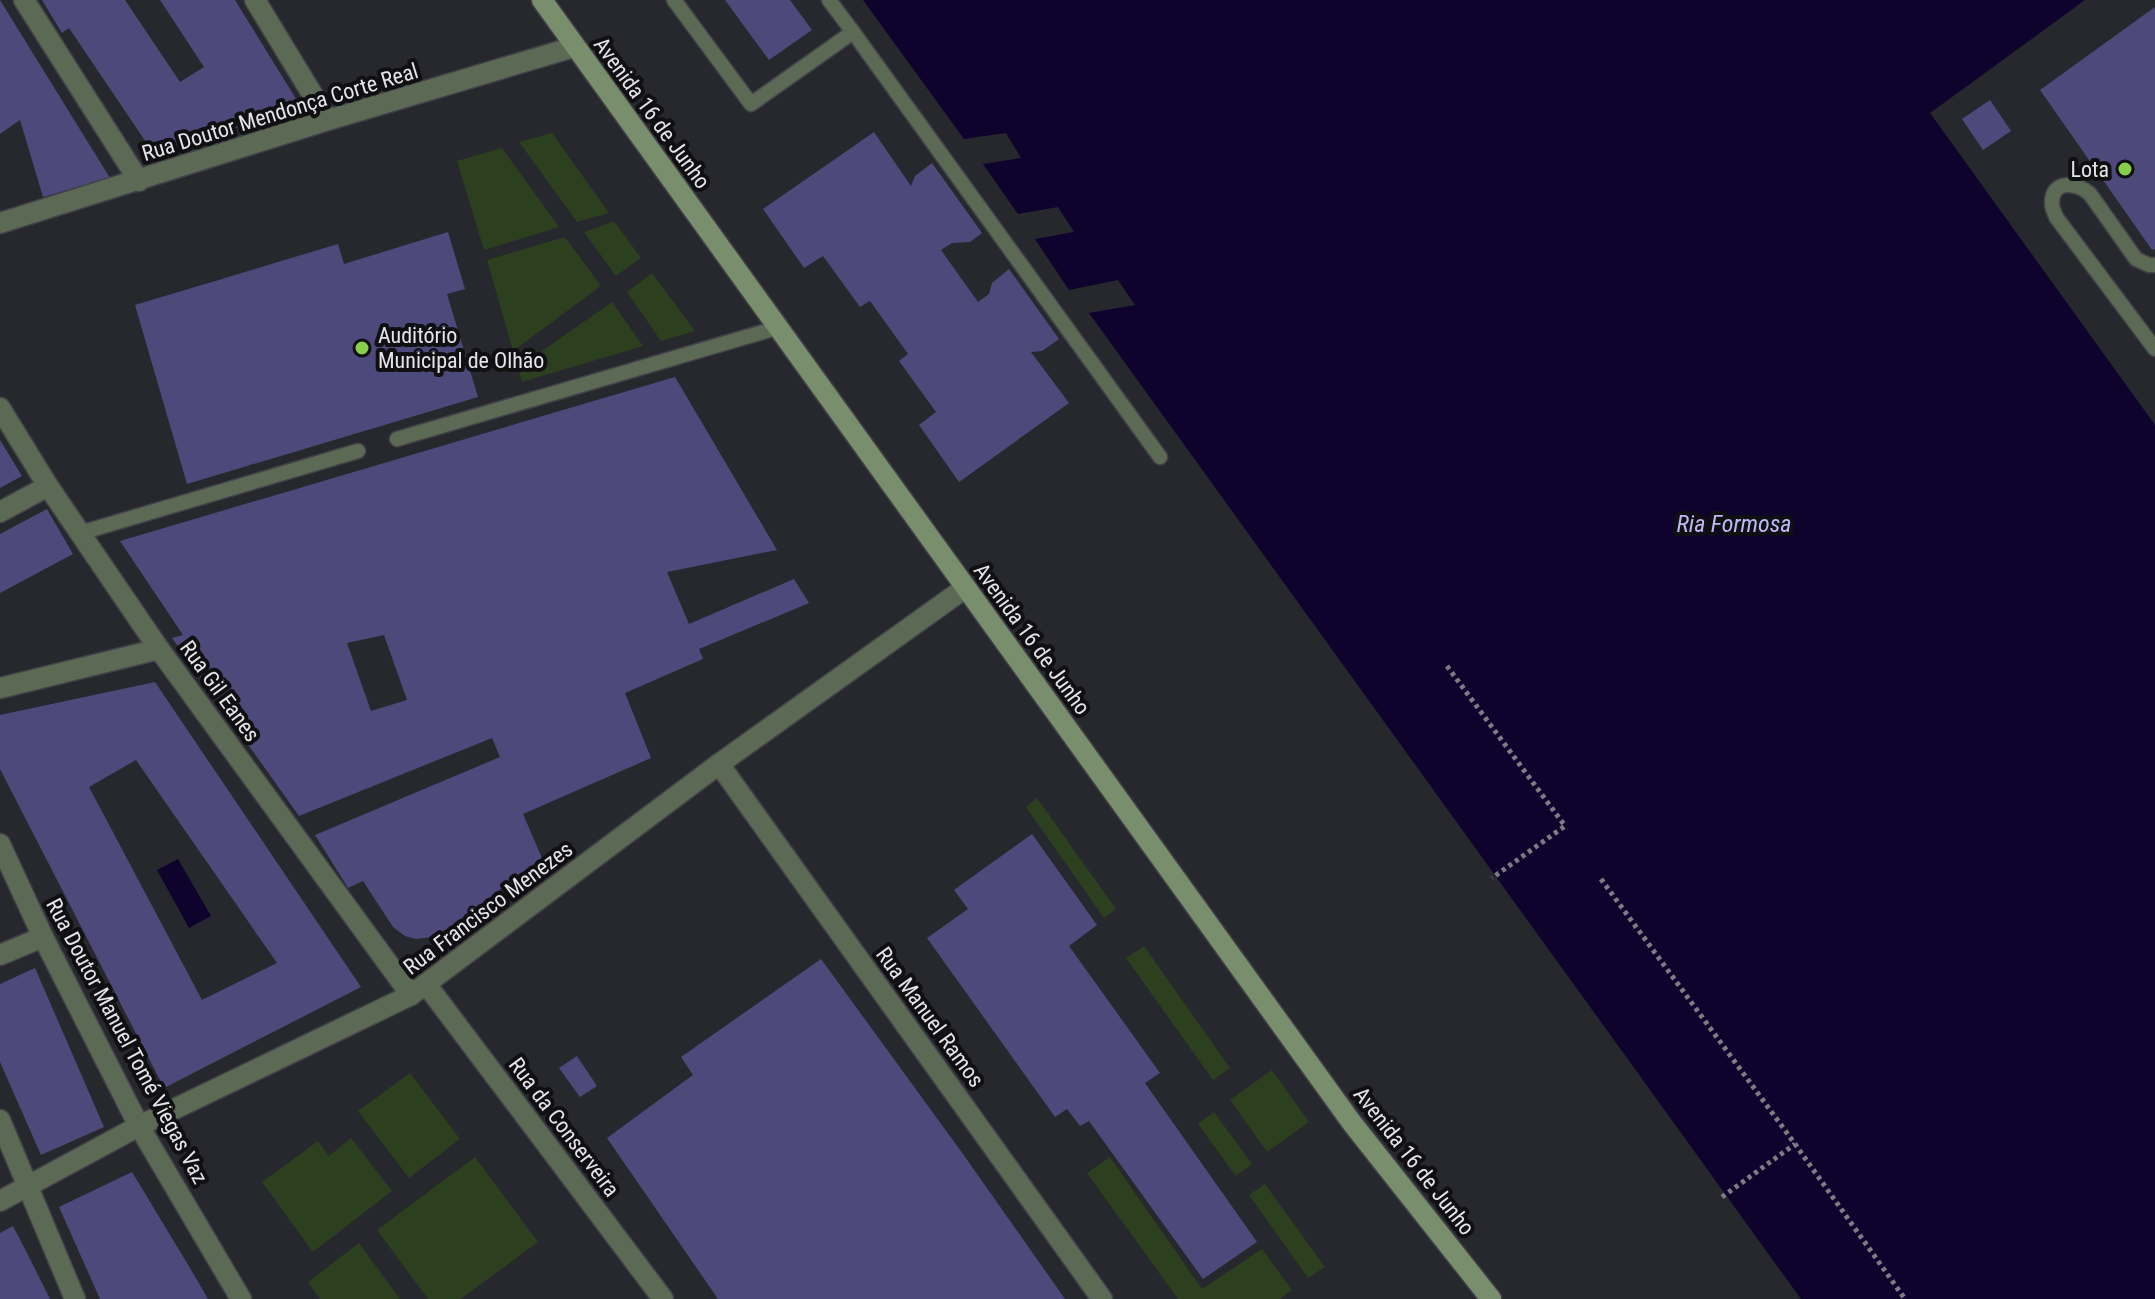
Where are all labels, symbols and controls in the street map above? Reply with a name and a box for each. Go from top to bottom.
street label: Avenida 16 de Junho [589,33,715,193]
street label: Rua Doutor Mendonça Corte Real [139,58,421,166]
place label: Lota [2070,157,2109,182]
marker: Lota [2116,160,2134,178]
place label: Auditório Municipal de Olhão [378,323,544,373]
marker: Auditório Municipal de Olhão [353,339,371,357]
water label: Ria Formosa [1676,510,1792,538]
street label: Avenida 16 de Junho [969,559,1095,719]
street label: Rua Gil Eanes [175,636,265,746]
street label: Rua Francisco Menezes [399,836,577,980]
street label: Rua Doutor Manuel Tomé Viegas Vaz [41,894,213,1188]
street label: Rua Manuel Ramos [871,942,989,1092]
street label: Rua da Conserveira [504,1053,624,1201]
street label: Avenida 16 de Junho [1349,1082,1479,1240]

